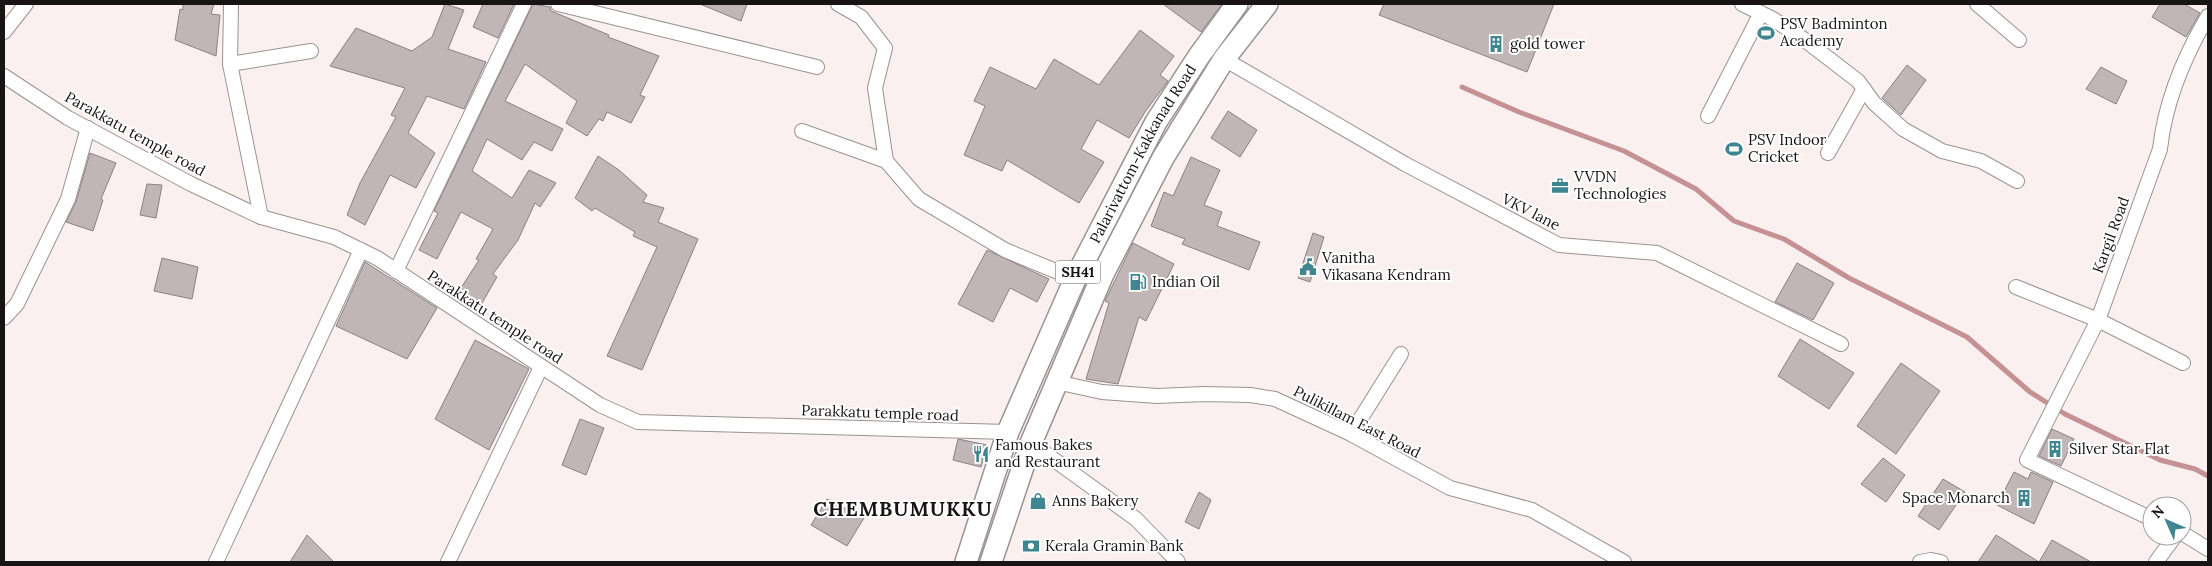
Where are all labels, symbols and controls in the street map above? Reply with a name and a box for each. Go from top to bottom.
place label: PSV Badminton Academy [1779,14,1888,50]
sports icon: PSV Badminton Academy [1756,23,1776,43]
building icon: gold tower [1486,34,1506,54]
place label: gold tower [1510,34,1585,53]
street label: Palarivattom-Kakkanad Road [1085,61,1200,246]
street label: Parakkatu temple road [62,87,209,180]
place label: PSV Indoor Cricket [1748,130,1827,166]
sports icon: PSV Indoor Cricket [1724,139,1744,159]
place label: VVDN Technologies [1573,167,1667,203]
office icon: VVDN Technologies [1550,176,1570,196]
street label: VKV lane [1498,188,1564,234]
street label: Kargil Road [2088,194,2133,276]
place label: Vanitha Vikasana Kendram [1321,248,1451,284]
public building icon: Vanitha Vikasana Kendram [1298,257,1318,277]
road number: SH41 [1056,260,1100,284]
street label: Parakkatu temple road [424,266,567,367]
fuel station icon: Indian Oil [1128,272,1148,292]
place label: Indian Oil [1152,272,1220,291]
street label: Pulikillam East Road [1290,381,1424,462]
street label: Parakkatu temple road [801,400,959,425]
place label: Famous Bakes and Restaurant [995,435,1101,471]
building icon: Silver Star Flat [2045,439,2065,459]
place label: Silver Star Flat [2069,439,2170,458]
restaurant icon: Famous Bakes and Restaurant [971,444,991,464]
place label: Space Monarch [1902,488,2010,507]
building icon: Space Monarch [2014,488,2034,508]
shop icon: Anns Bakery [1028,491,1048,511]
place label: Anns Bakery [1051,491,1138,510]
district label: CHEMBUMUKKU [813,496,993,521]
north arrow [2142,496,2192,546]
text: N [2148,501,2168,522]
bank icon: Kerala Gramin Bank [1021,536,1041,556]
place label: Kerala Gramin Bank [1045,536,1184,555]

